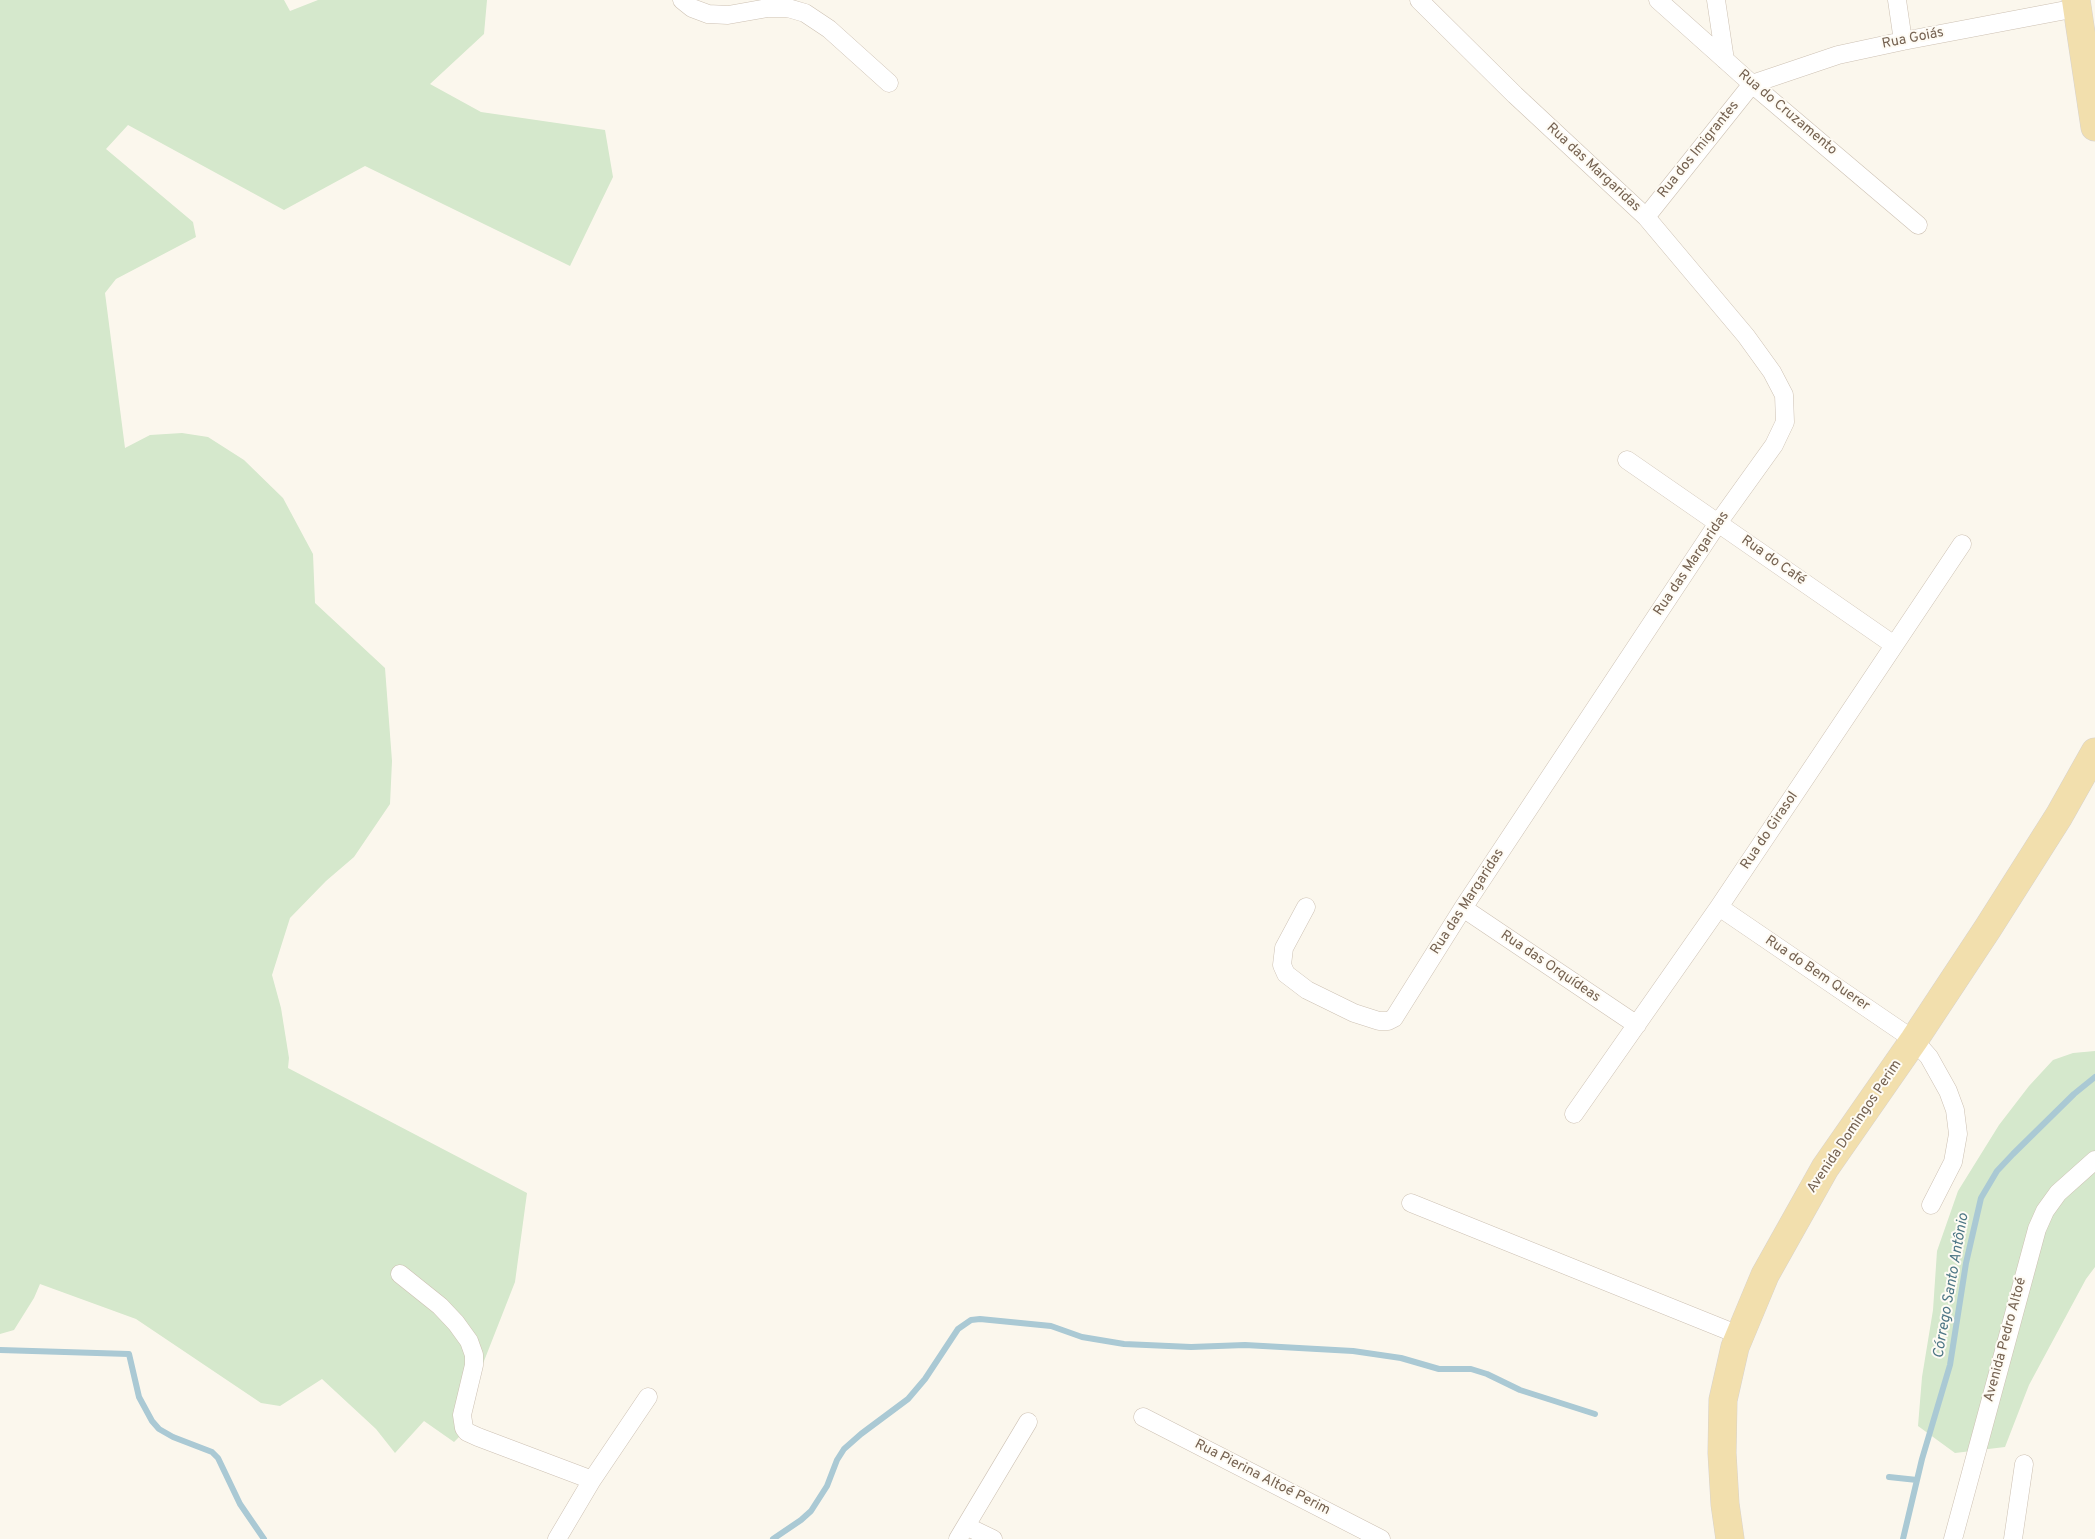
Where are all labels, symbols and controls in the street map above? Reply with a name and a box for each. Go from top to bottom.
street label: Rua Goiás [1881,25,1945,53]
street label: Rua do Cruzamento [1734,67,1840,159]
street label: Rua dos Imigrantes [1655,98,1743,202]
street label: Rua das Margaridas [1542,120,1644,216]
street label: Rua das Margaridas [1651,509,1733,619]
street label: Rua do Café [1737,533,1809,589]
street label: Rua do Girasol [1738,789,1802,873]
street label: Rua das Margaridas [1428,846,1508,958]
street label: Rua das Orquídeas [1497,927,1603,1007]
street label: Rua do Bem Querer [1761,933,1873,1015]
street label: Avenida Domingos Perim [1804,1057,1906,1197]
water label: Córrego Santo Antônio [1930,1212,1974,1360]
street label: Avenida Pedro Altoé [1981,1276,2031,1404]
street label: Rua Pierina Altoé Perim [1191,1437,1333,1519]

